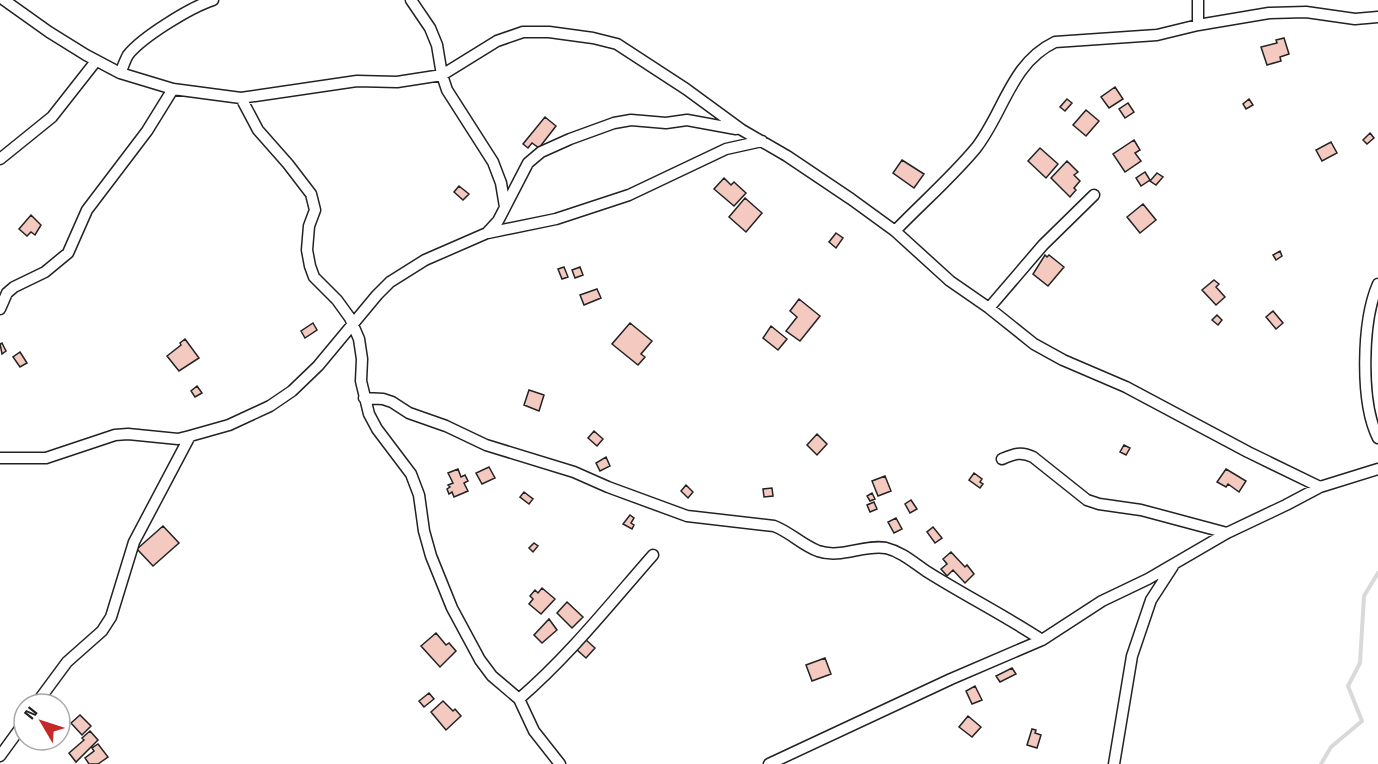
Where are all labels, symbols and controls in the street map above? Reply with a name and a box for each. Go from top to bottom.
north arrow [12,692,72,752]
text: N [18,701,43,724]

